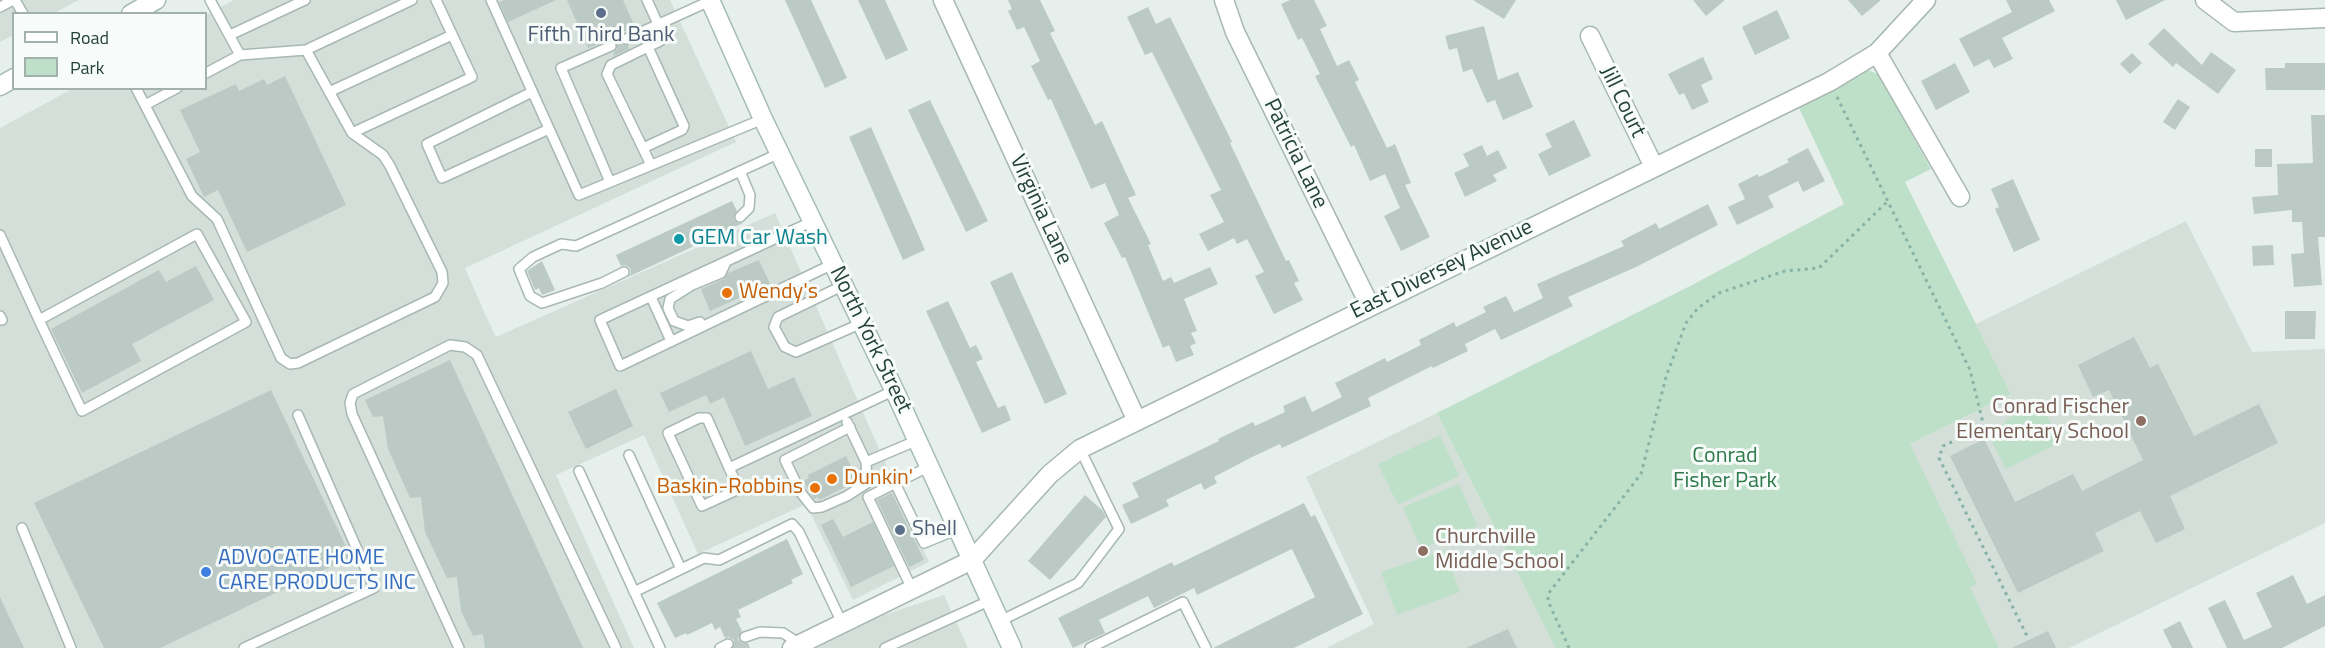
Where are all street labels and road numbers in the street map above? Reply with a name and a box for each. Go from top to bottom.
street label: Jill Court [1593,62,1651,142]
street label: Patricia Lane [1257,95,1333,213]
street label: Virginia Lane [1003,151,1077,269]
street label: East Diversey Avenue [1347,214,1537,326]
street label: North York Street [823,262,917,418]

